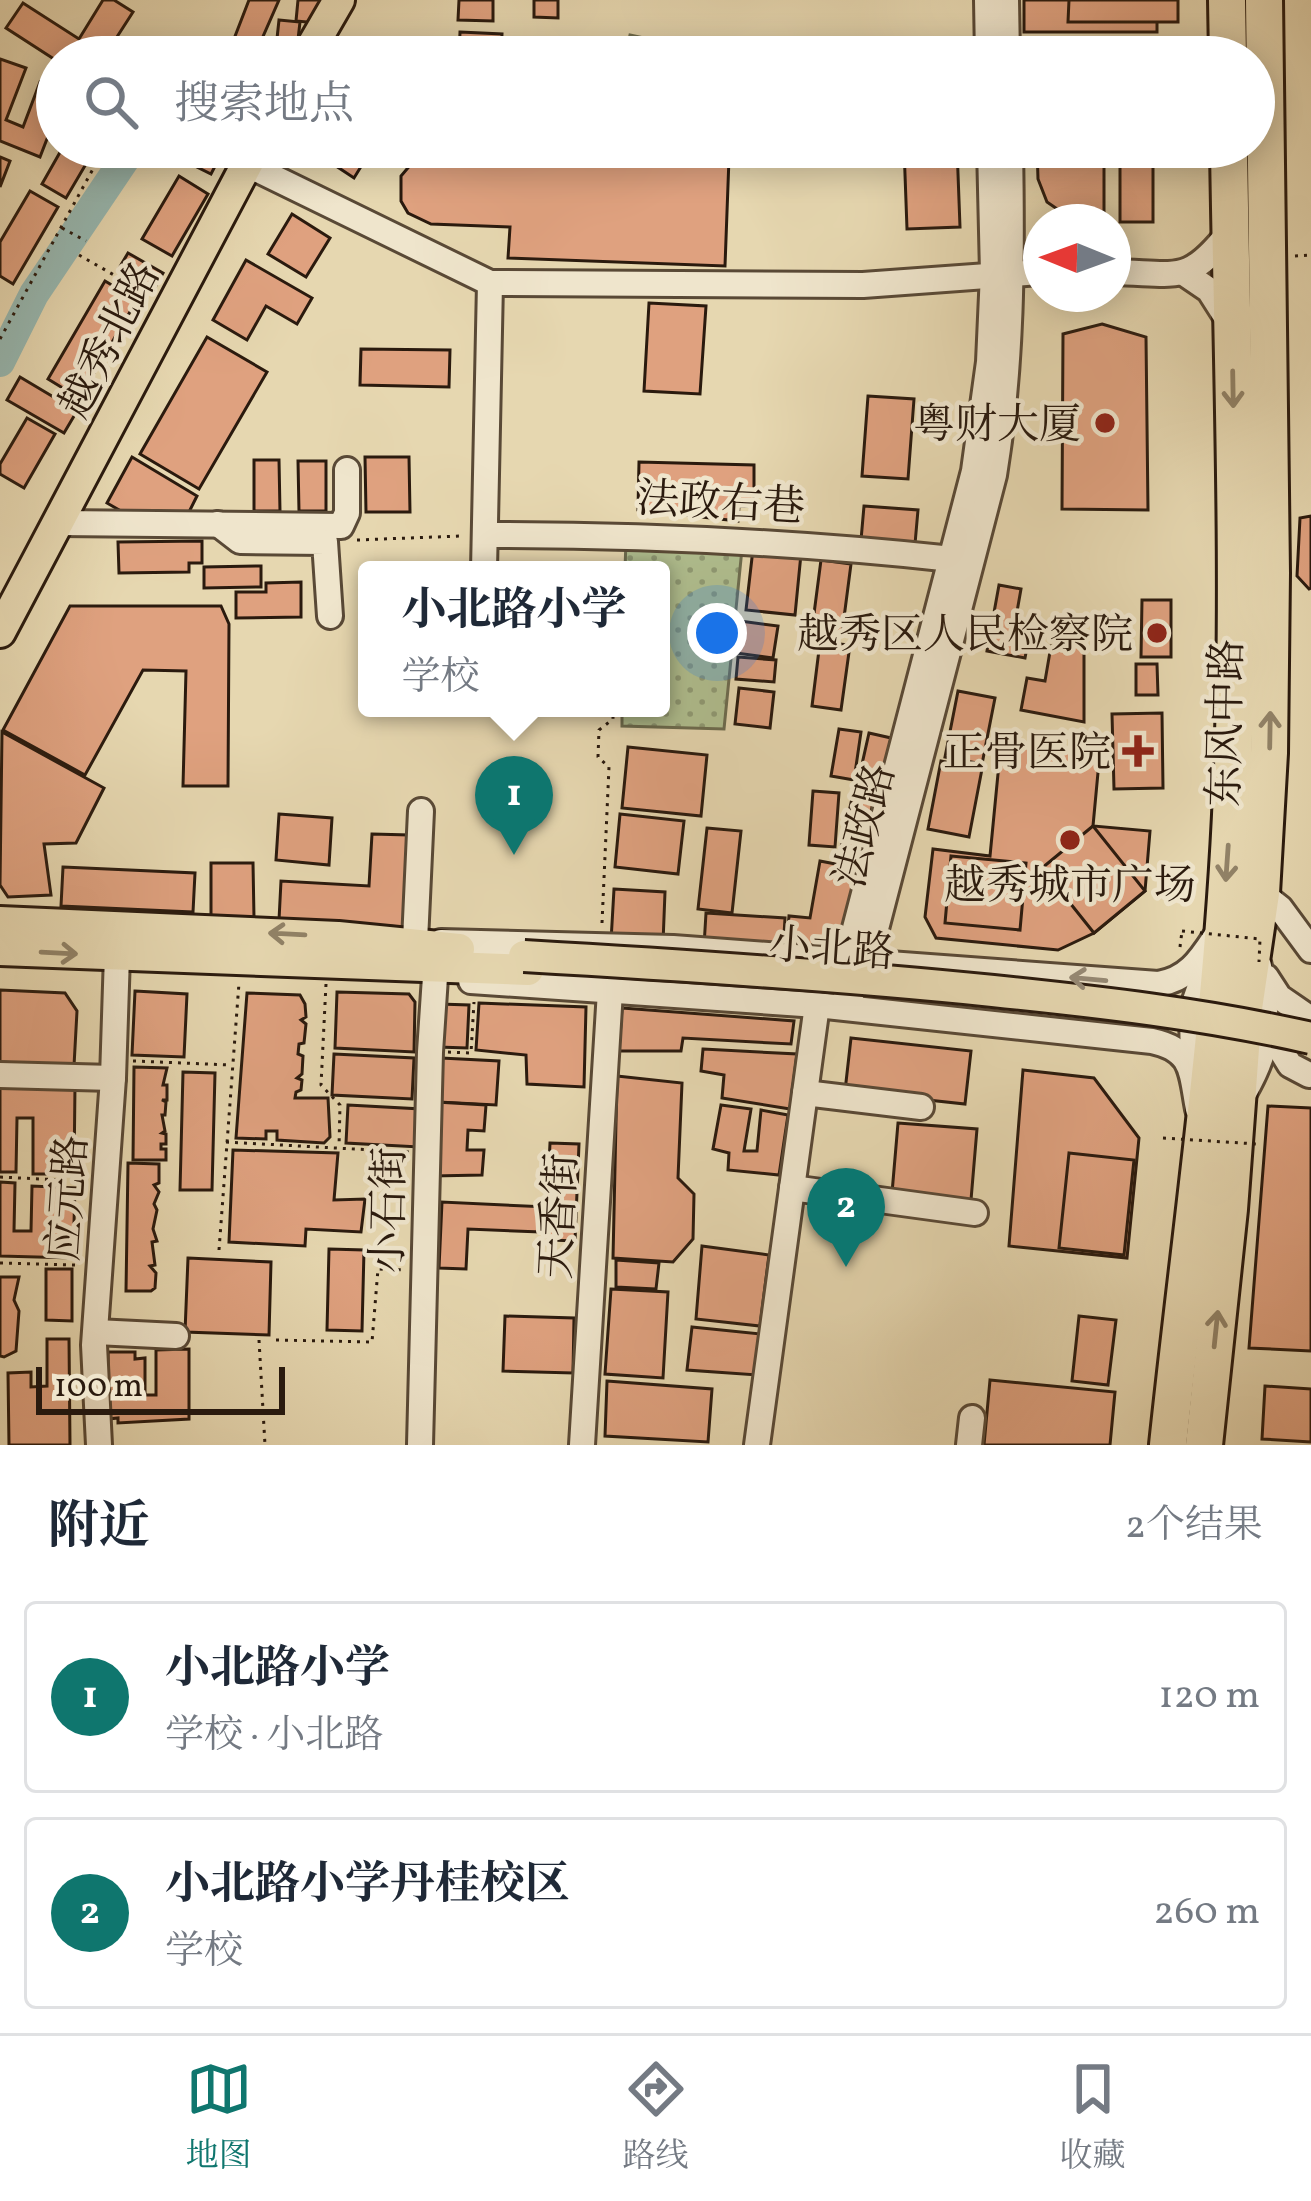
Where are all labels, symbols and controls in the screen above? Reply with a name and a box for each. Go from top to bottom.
search box [36,36,1275,168]
icon: search [78,69,144,135]
text: 搜索地点 [174,75,354,138]
north arrow [1023,204,1131,312]
street label: 越秀北路 [48,253,176,429]
one-way arrow [1222,369,1244,408]
place label: 粤财大厦 [913,398,1081,457]
marker: 粤财大厦 [1092,410,1118,436]
street label: 法政右巷 [635,472,806,539]
popup [358,561,670,717]
text: 小北路小学 [401,581,627,644]
your location [687,603,747,663]
place label: 越秀区人民检察院 [797,608,1133,667]
marker: 越秀区人民检察院 [1144,620,1170,646]
street label: 东风中路 [1198,639,1259,808]
text: 学校 [401,652,480,706]
one-way arrow [1258,711,1281,750]
place label: 正骨医院 [943,726,1111,785]
marker: 正骨医院 [1122,735,1154,767]
pin: 1 [475,756,553,855]
street label: 法政路 [823,758,912,895]
marker: 越秀城市广场 [1057,827,1083,853]
one-way arrow [1215,843,1238,882]
place label: 越秀城市广场 [944,859,1196,918]
street label: 小北路 [767,918,897,985]
one-way arrow [268,922,307,945]
one-way arrow [39,942,78,965]
one-way arrow [1069,967,1108,990]
street label: 应元路 [37,1133,104,1263]
street label: 小石街 [361,1147,422,1274]
street label: 天香街 [529,1152,594,1281]
pin: 2 [807,1168,885,1267]
one-way arrow [1206,1310,1228,1349]
scale bar [36,1361,285,1414]
text: 100 m [54,1365,143,1411]
text: 附近 [48,1493,150,1564]
text: 2个结果 [1125,1500,1263,1554]
text: 小北路小学 [165,1639,390,1702]
text: 1 [82,1670,98,1724]
text: 120 m [1159,1670,1260,1724]
text: 学校 · 小北路 [165,1710,383,1764]
text: 小北路小学丹桂校区 [165,1855,570,1918]
text: 2 [80,1886,100,1940]
text: 260 m [1154,1886,1260,1940]
text: 学校 [165,1926,243,1980]
tab: 地图 [186,2056,252,2181]
tab: 路线 [623,2056,689,2181]
tab: 收藏 [1060,2056,1126,2181]

